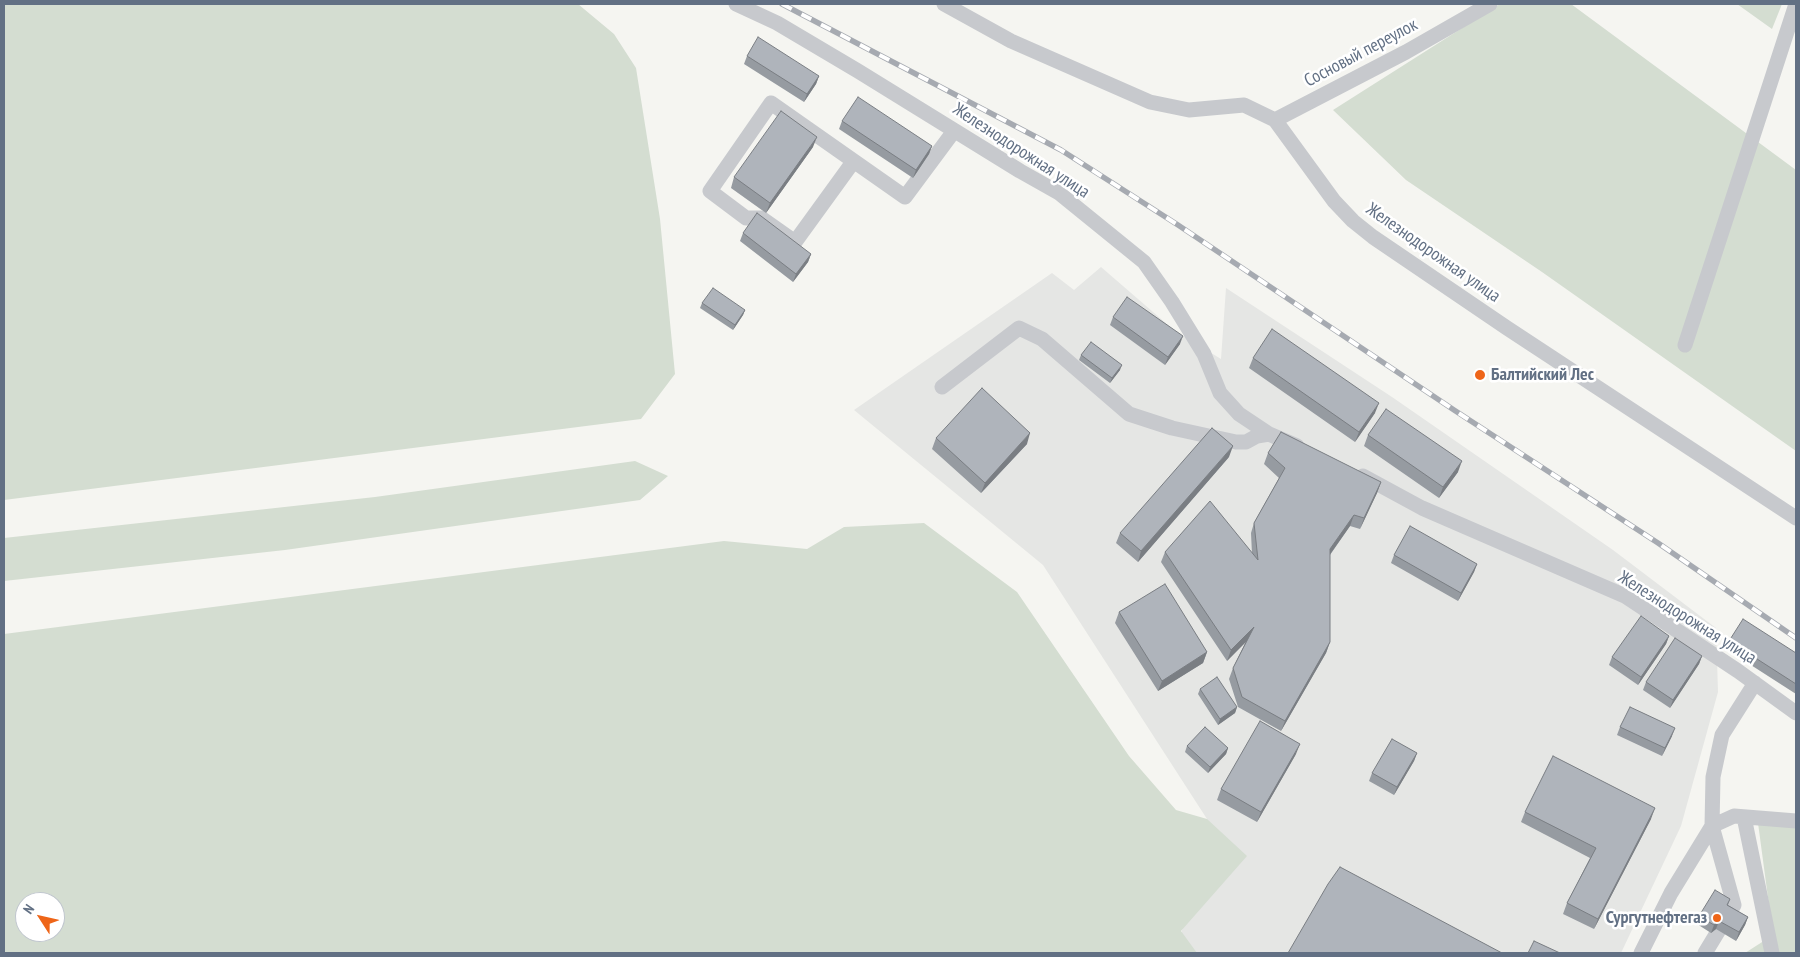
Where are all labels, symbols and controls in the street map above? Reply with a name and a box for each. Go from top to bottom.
street label: Сосновый переулок [1301,14,1421,92]
street label: Железнодорожная улица [949,99,1093,203]
street label: Железнодорожная улица [1362,199,1504,307]
place label: Балтийский Лес [1491,364,1594,386]
marker: Балтийский Лес [1473,368,1487,382]
street label: Железнодорожная улица [1614,567,1760,669]
north arrow [15,892,65,942]
text: N [19,901,38,917]
place label: Сургутнефтегаз [1606,907,1707,929]
marker: Сургутнефтегаз [1711,912,1723,924]

